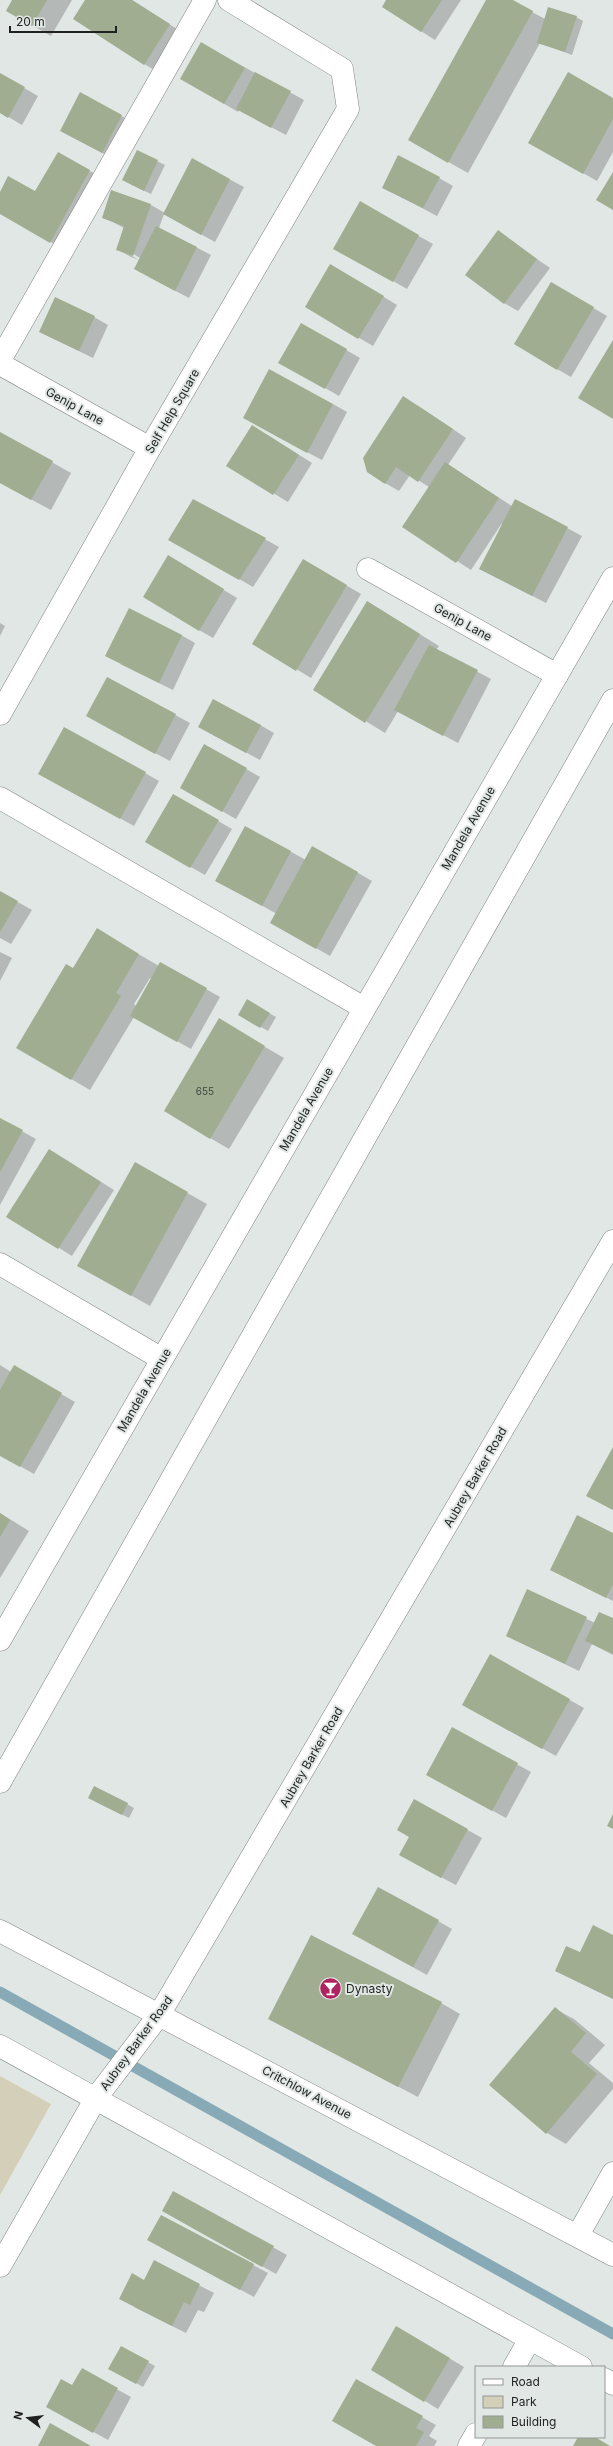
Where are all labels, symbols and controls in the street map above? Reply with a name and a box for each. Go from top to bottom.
scale bar [10,8,116,34]
text: 20 m [16,14,45,29]
street label: Self Help Square [142,366,202,456]
street label: Genip Lane [43,384,107,428]
street label: Genip Lane [431,600,495,644]
street label: Mandela Avenue [438,783,498,873]
street label: Mandela Avenue [276,1064,336,1154]
house number: 655 [196,1085,214,1097]
street label: Mandela Avenue [114,1345,174,1435]
street label: Aubrey Barker Road [440,1424,510,1530]
street label: Aubrey Barker Road [276,1704,346,1810]
bar icon: Dynasty [317,1975,343,2001]
place label: Dynasty [346,1981,393,1996]
street label: Aubrey Barker Road [97,1993,175,2093]
street label: Critchlow Avenue [260,2062,354,2122]
legend [475,2366,605,2438]
text: Road [511,2374,540,2389]
text: Park [511,2394,537,2409]
north arrow [8,2398,48,2438]
text: N [10,2410,26,2421]
text: Building [511,2414,556,2429]

